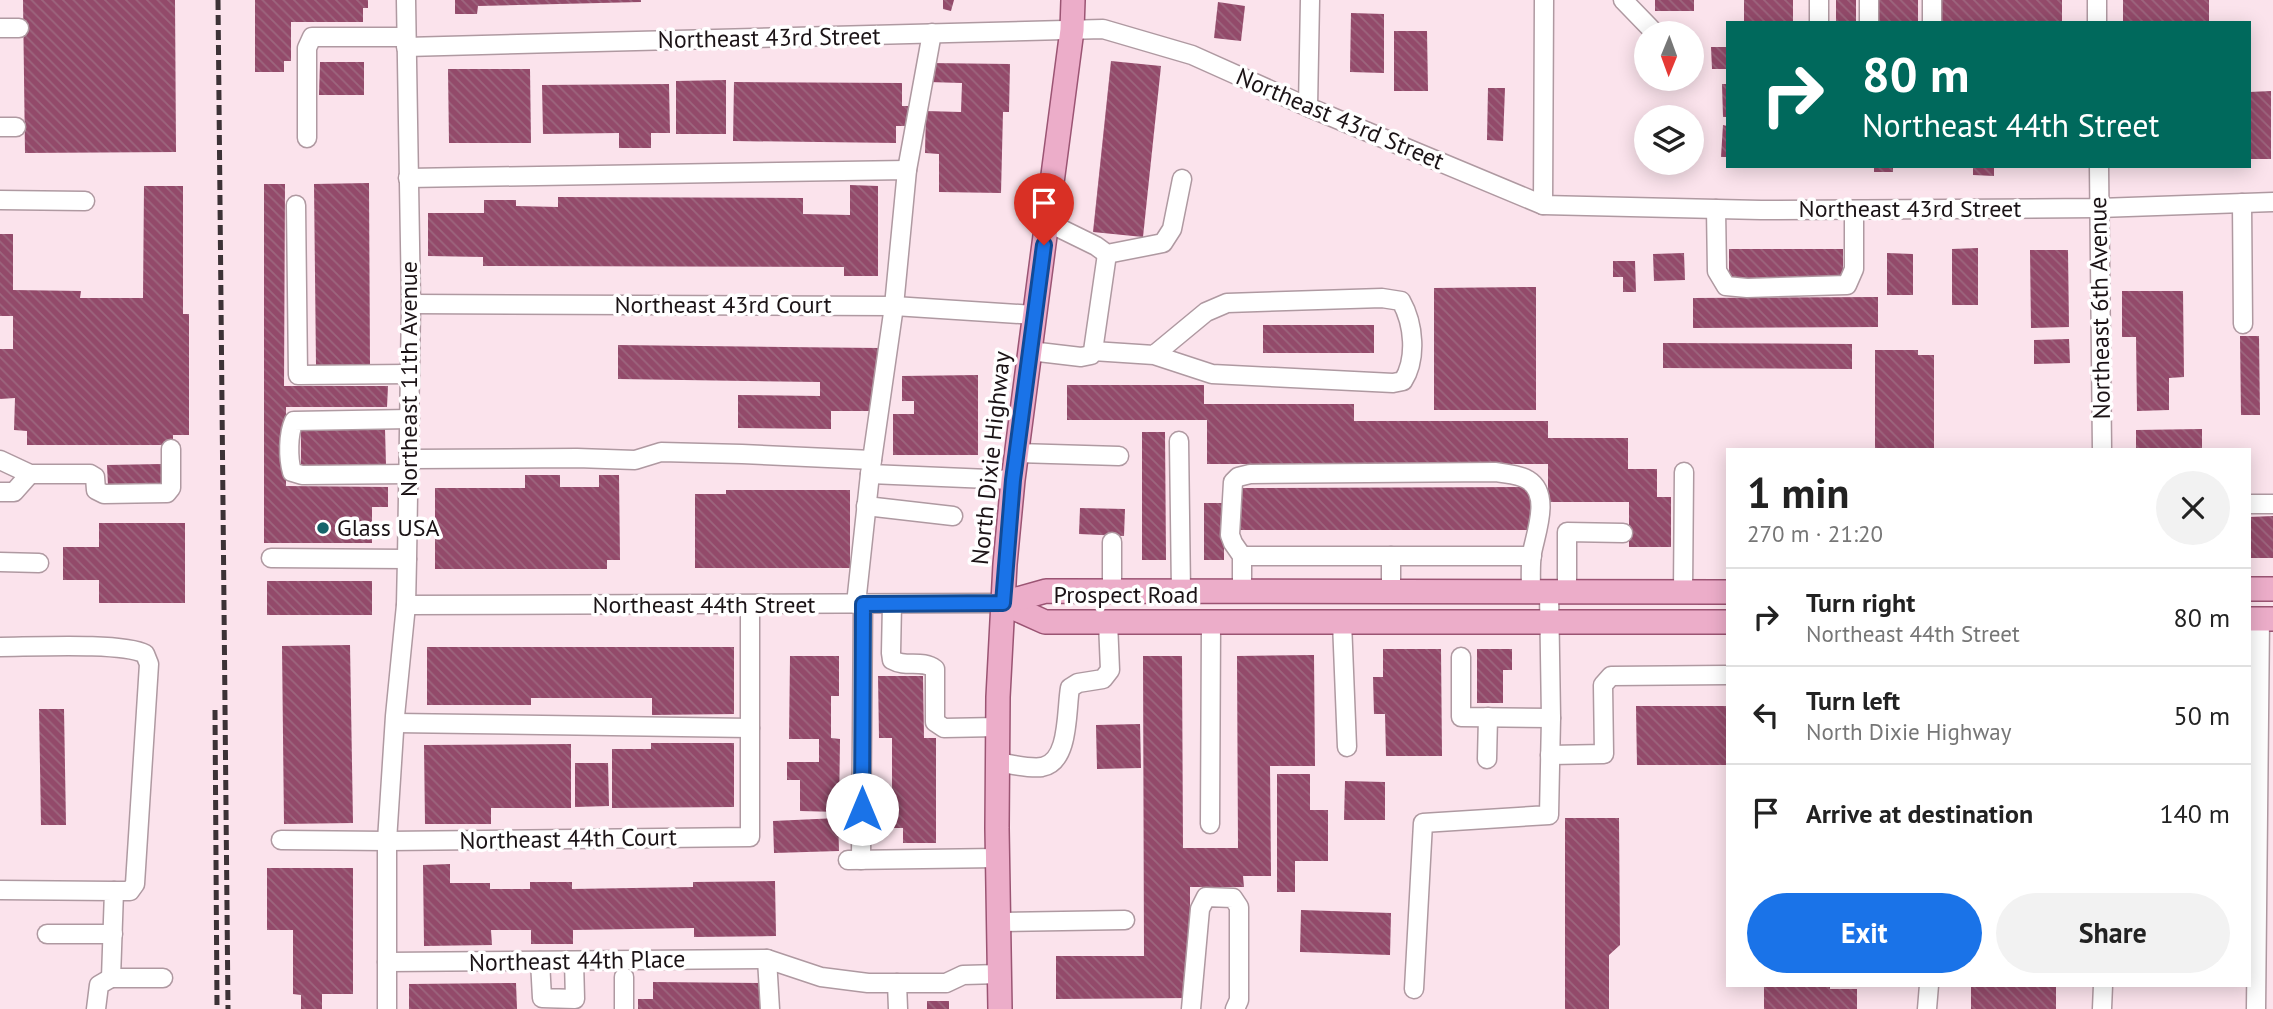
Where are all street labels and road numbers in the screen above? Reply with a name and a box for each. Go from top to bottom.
street label: Northeast 43rd Street [657,20,881,55]
street label: Northeast 43rd Street [1232,61,1449,176]
street label: Northeast 43rd Street [1799,193,2021,224]
street label: Northeast 6th Avenue [2082,196,2117,420]
street label: Northeast 11th Avenue [393,261,424,497]
street label: Northeast 43rd Court [614,289,832,320]
street label: North Dixie Highway [964,350,1017,566]
street label: Prospect Road [1054,579,1198,610]
street label: Northeast 44th Street [592,589,816,620]
street label: Northeast 44th Court [459,821,677,856]
street label: Northeast 44th Place [468,943,686,978]

